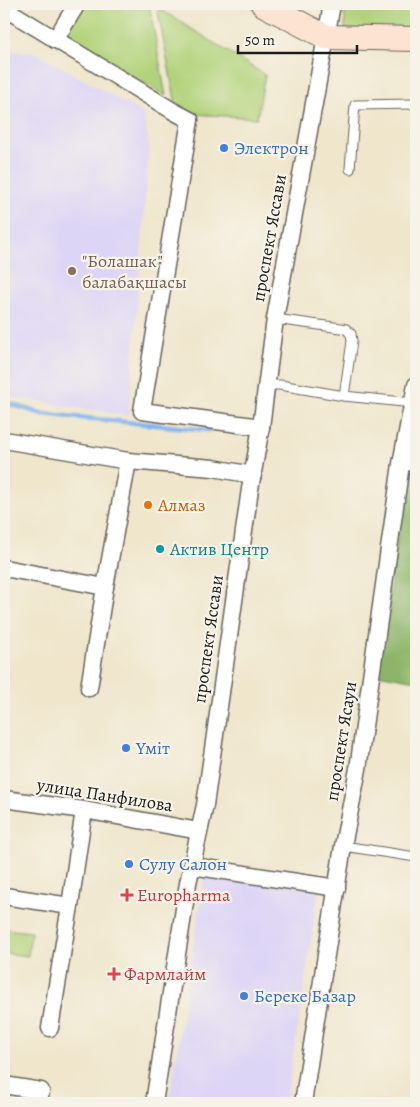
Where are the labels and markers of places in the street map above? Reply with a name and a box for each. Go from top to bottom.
place label: Электрон [234,136,309,160]
marker: Электрон [218,142,230,154]
place label: "Болашак" балабақшасы [82,249,187,294]
marker: "Болашак" балабақшасы [66,265,78,277]
place label: Алмаз [157,493,206,517]
marker: Алмаз [142,499,154,511]
place label: Актив Центр [169,537,269,561]
marker: Актив Центр [154,543,166,555]
place label: Үміт [135,736,170,760]
marker: Үміт [120,742,132,754]
place label: Сулу Салон [139,852,227,876]
marker: Сулу Салон [123,858,135,870]
place label: Europharma [137,883,231,907]
marker: Europharma [121,889,133,901]
place label: Фармлайм [124,962,206,986]
marker: Фармлайм [108,968,120,980]
place label: Береке Базар [254,984,356,1008]
marker: Береке Базар [238,990,250,1002]

